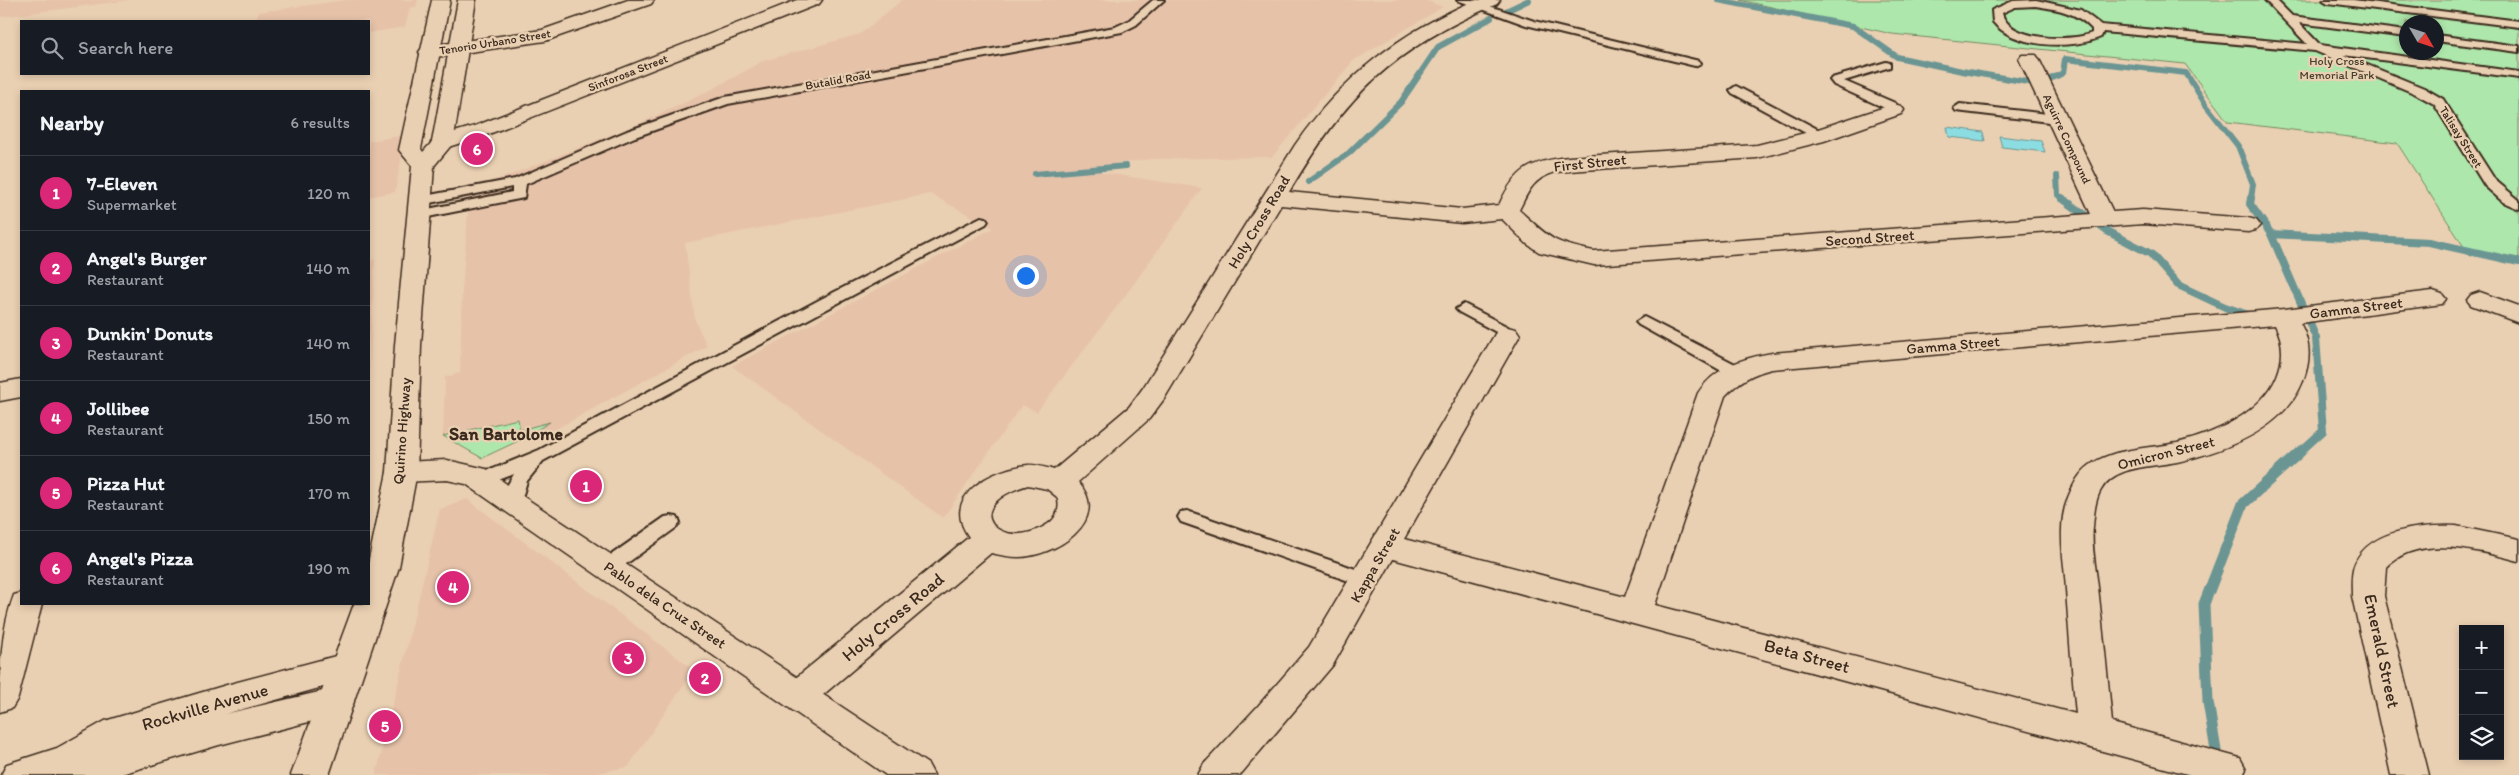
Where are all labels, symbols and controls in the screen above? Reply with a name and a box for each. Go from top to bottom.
north arrow [2399,15,2444,60]
search box [20,20,370,75]
street label: Tenorio Urbano Street [438,26,552,58]
icon: search [38,34,66,62]
text: Search here [78,36,173,59]
street label: Sinforosa Street [586,51,670,95]
park label: Holy Cross Memorial Park [2300,54,2374,82]
street label: Butalid Road [804,67,872,93]
street label: Aguirre Compound [2040,92,2094,186]
street label: Talisay Street [2437,104,2486,171]
text: Nearby [40,110,104,135]
text: 6 results [290,113,350,132]
pin: 6 [461,130,493,168]
street label: First Street [1553,150,1628,176]
text: 7-Eleven [87,172,158,195]
street label: Holy Cross Road [1224,172,1294,272]
text: 1 [52,184,60,203]
text: 120 m [307,184,350,203]
text: Supermarket [87,195,177,214]
street label: Second Street [1825,226,1916,250]
text: Angel's Burger [87,247,207,270]
text: 2 [52,259,60,278]
text: 140 m [306,259,350,278]
your location [1013,263,1039,289]
text: Restaurant [87,270,164,289]
street label: Gamma Street [2308,293,2404,323]
text: Dunkin' Donuts [87,322,213,345]
street label: Gamma Street [1906,332,2001,358]
text: 3 [52,334,60,353]
text: 140 m [306,334,350,353]
text: Restaurant [87,345,164,364]
street label: Quirino Highway [389,377,415,485]
text: Jollibee [87,397,149,420]
text: 4 [51,409,61,428]
text: 150 m [307,409,350,428]
text: Restaurant [87,420,164,439]
district label: San Bartolome [449,423,563,445]
street label: Omicron Street [2115,432,2217,474]
pin: 1 [570,467,602,505]
text: Pizza Hut [87,472,165,495]
text: 5 [52,484,60,503]
text: 170 m [308,484,350,503]
text: Restaurant [87,495,164,514]
street label: Kappa Street [1346,524,1404,606]
text: Angel's Pizza [87,547,193,570]
street label: Pablo dela Cruz Street [601,557,730,653]
text: 6 [52,559,60,578]
text: 190 m [307,559,350,578]
pin: 4 [437,568,469,606]
street label: Holy Cross Road [837,568,949,666]
text: Restaurant [87,570,164,589]
street label: Emerald Street [2359,592,2405,710]
map controls [2459,625,2504,760]
button: + [2459,625,2504,670]
street label: Beta Street [1762,634,1853,678]
pin: 3 [612,639,644,677]
pin: 2 [689,659,721,697]
button: − [2459,670,2504,715]
street label: Rockville Avenue [139,678,271,736]
pin: 5 [369,707,401,745]
button: layers [2459,715,2504,760]

